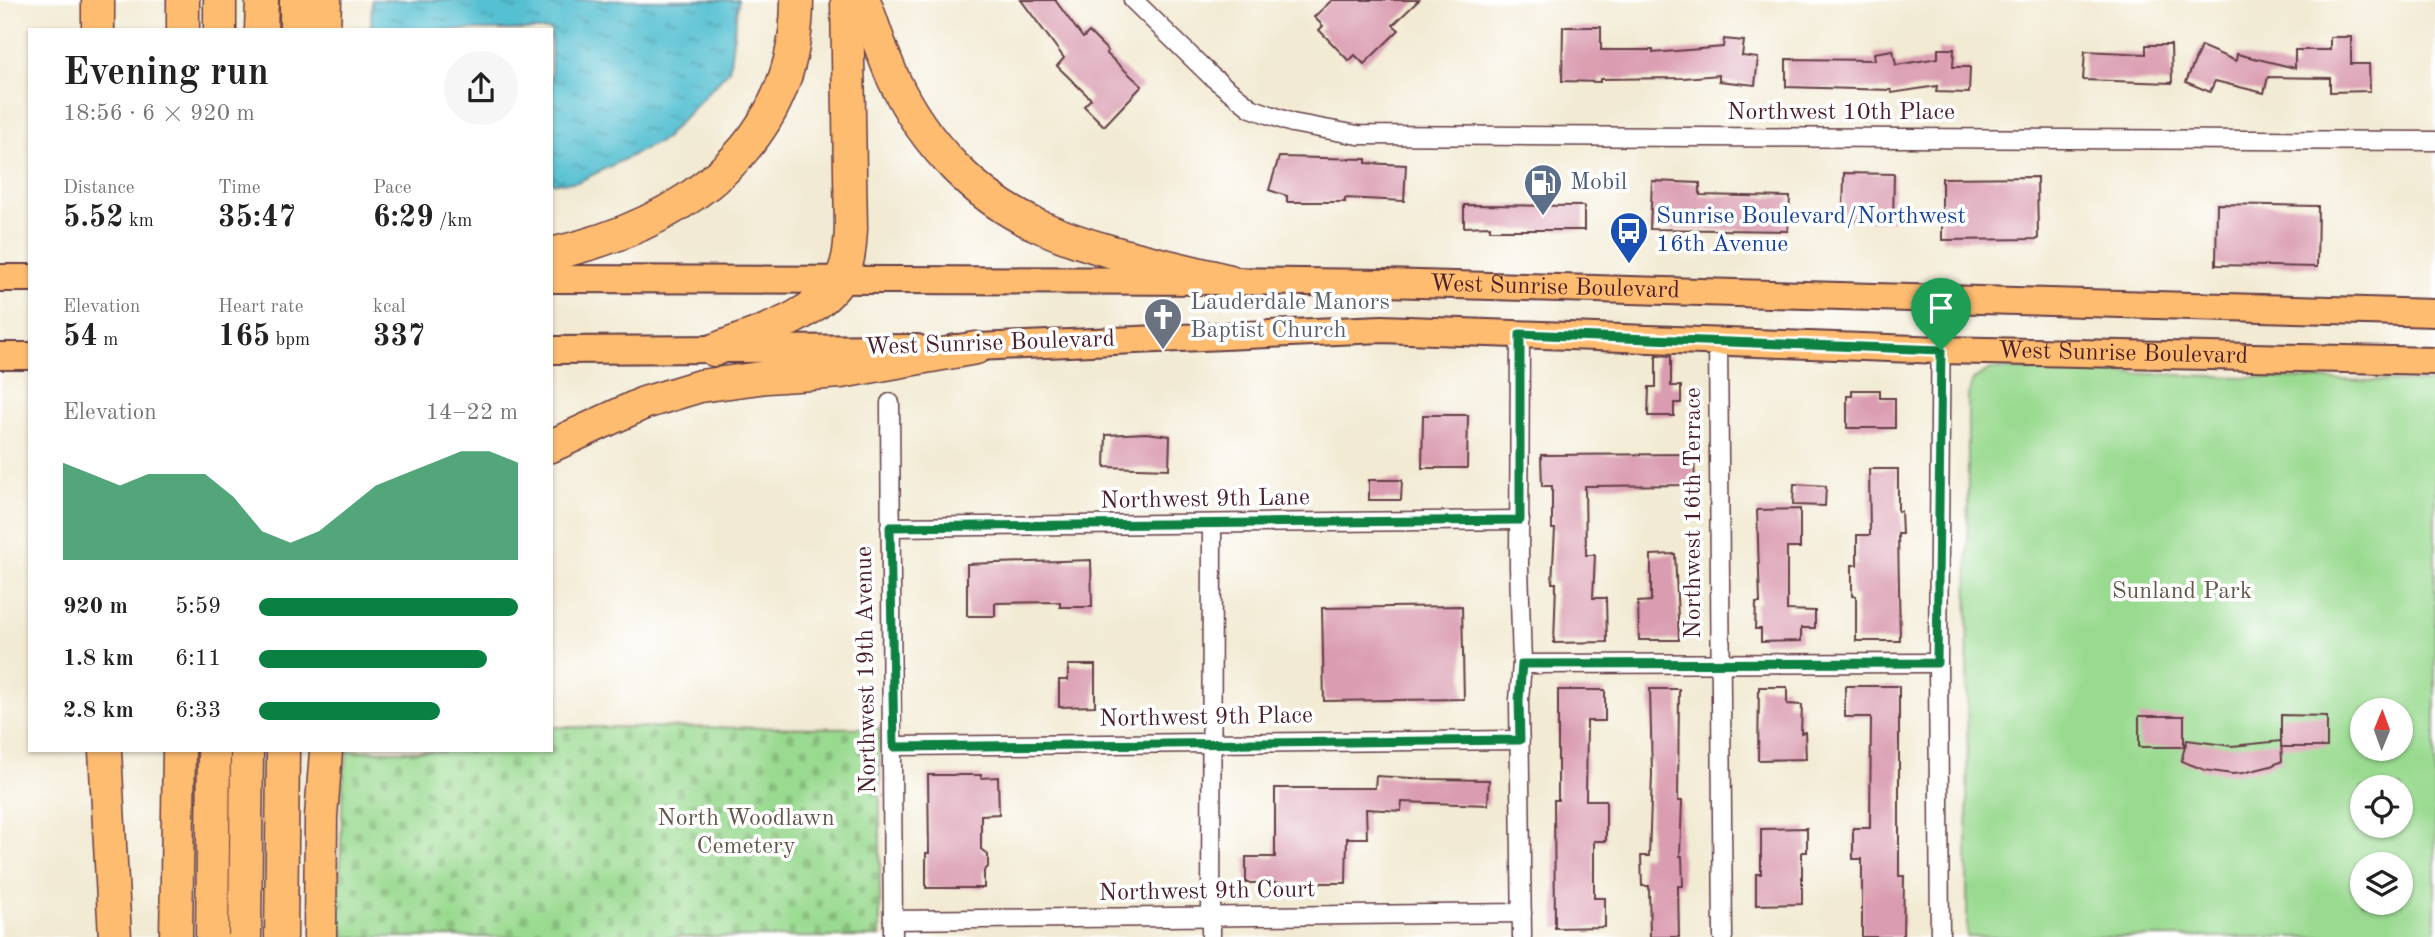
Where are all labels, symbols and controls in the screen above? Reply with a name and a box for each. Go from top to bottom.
button: share [444,51,518,125]
text: Evening run [63,55,269,93]
street label: Northwest 10th Place [1727,101,1955,125]
text: 18:56 · 6 × 920 m [63,102,255,125]
fuel station icon: Mobil [1522,162,1564,217]
place label: Mobil [1570,171,1627,195]
text: Distance [63,179,135,198]
text: Time [218,179,261,198]
text: Pace [373,179,412,198]
text: 5.52 [63,203,124,233]
text: 35:47 [218,203,296,233]
text: 6:29 [373,203,434,233]
place label: Sunrise Boulevard/Northwest 16th Avenue [1656,205,1966,257]
bus stop icon: Sunrise Boulevard/Northwest 16th Avenue [1608,210,1650,265]
text: km [124,212,154,231]
text: /km [434,212,472,231]
street label: West Sunrise Boulevard [1430,272,1680,303]
pin [1911,278,1971,350]
icon: arrive [1922,289,1960,327]
place label: Lauderdale Manors Baptist Church [1190,291,1390,343]
church icon: Lauderdale Manors Baptist Church [1142,296,1184,351]
text: Elevation [63,298,140,317]
text: Heart rate [218,298,303,317]
text: kcal [373,298,406,317]
text: 54 [63,322,98,352]
text: 165 [218,322,270,352]
text: 337 [373,322,425,352]
street label: West Sunrise Boulevard [865,328,1115,360]
text: m [98,331,118,350]
text: bpm [270,331,310,350]
street label: West Sunrise Boulevard [1998,339,2248,369]
street label: Northwest 16th Terrace [1682,387,1706,639]
text: Elevation [63,401,157,424]
text: 14–22 m [426,401,518,424]
street label: Northwest 9th Lane [1100,486,1310,514]
street label: Northwest 19th Avenue [853,546,881,794]
park label: Sunland Park [2112,580,2252,604]
text: 920 m [63,595,128,618]
text: 5:59 [175,595,221,618]
text: 1.8 km [63,647,134,670]
text: 6:11 [175,647,221,670]
north arrow [2350,698,2413,761]
map controls [2350,698,2413,915]
text: 2.8 km [63,699,134,722]
text: 6:33 [175,699,221,722]
street label: Northwest 9th Place [1099,704,1313,732]
button: locate [2350,775,2413,838]
park label: North Woodlawn Cemetery [657,807,835,859]
button: layers [2350,852,2413,915]
street label: Northwest 9th Court [1098,878,1316,906]

